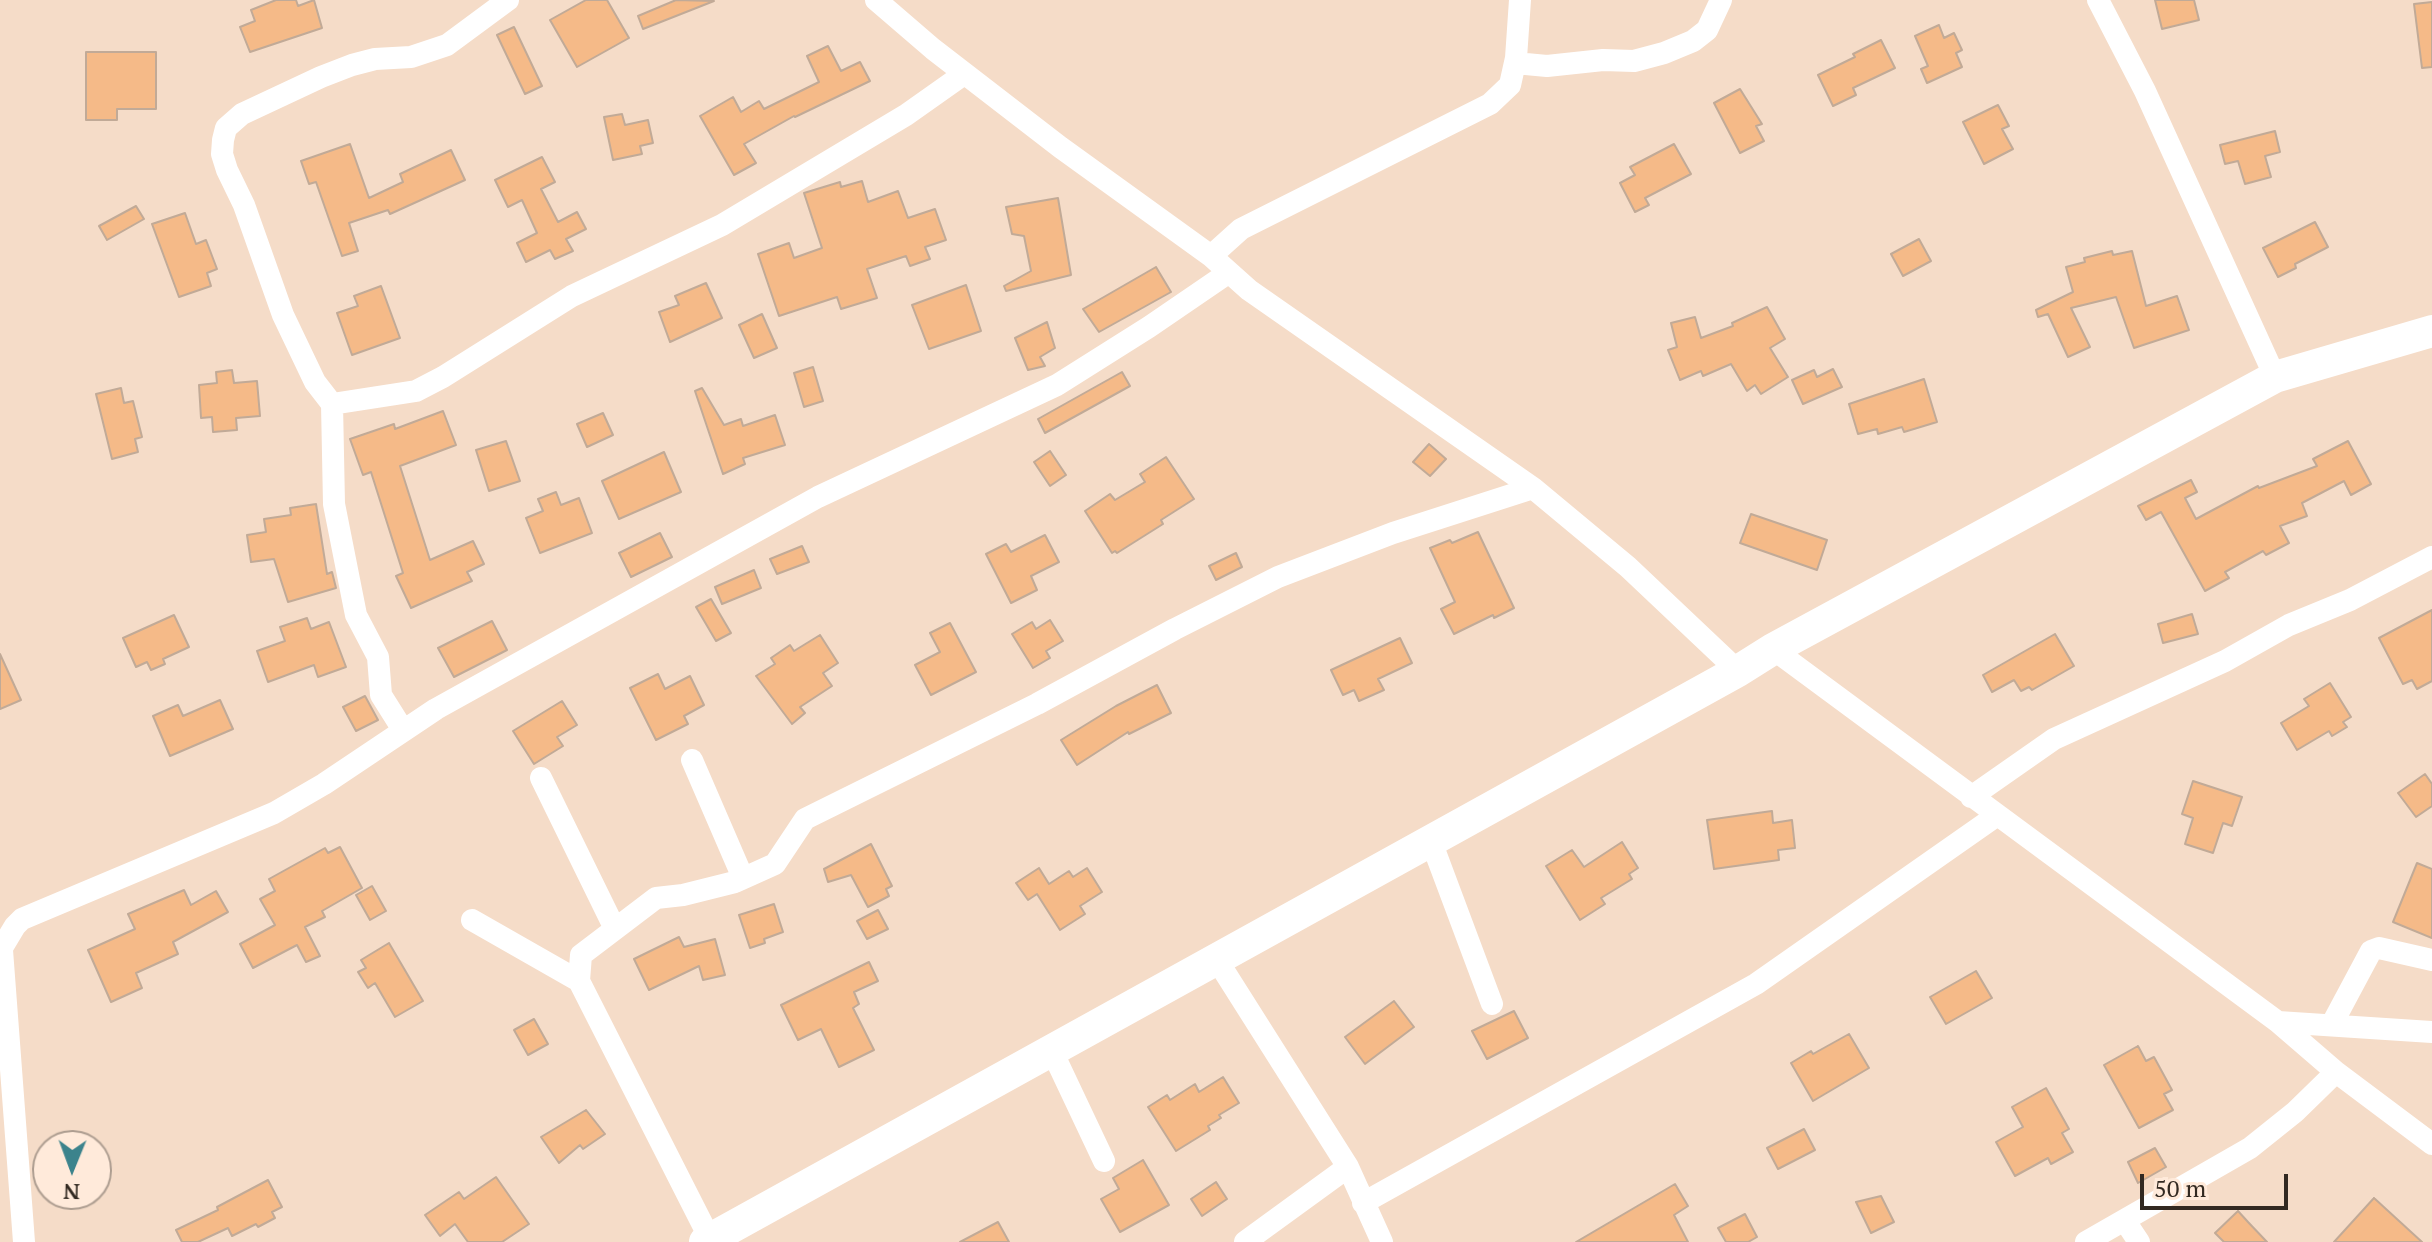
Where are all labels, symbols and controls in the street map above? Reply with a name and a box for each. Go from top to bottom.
north arrow [32,1130,112,1210]
scale bar [2144,1158,2292,1208]
text: 50 m [2154,1172,2206,1204]
text: N [63,1178,80,1207]

